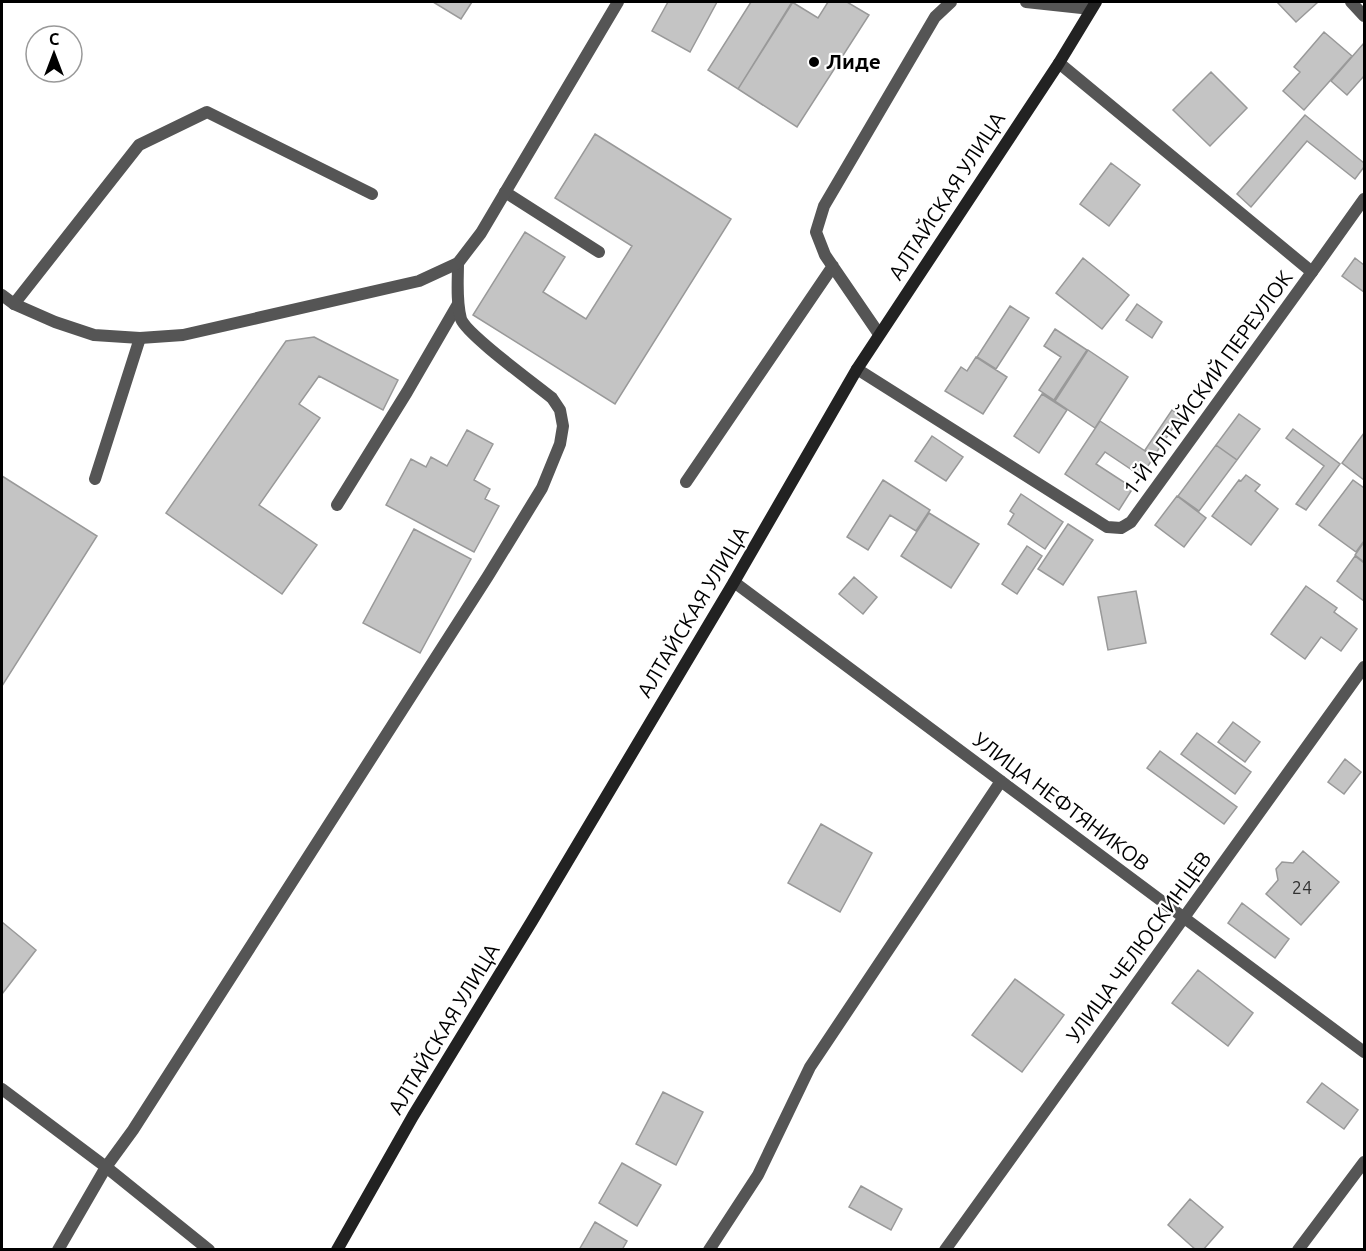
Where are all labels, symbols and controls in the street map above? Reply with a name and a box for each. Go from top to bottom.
north arrow [24,24,84,84]
text: С [49,30,59,48]
place label: Лиде [826,49,881,73]
marker: Лиде [807,55,821,69]
street label: АЛТАЙСКАЯ УЛИЦА [883,107,1010,284]
street label: 1-Й АЛТАЙСКИЙ ПЕРЕУЛОК [1118,265,1297,499]
street label: АЛТАЙСКАЯ УЛИЦА [632,521,753,701]
street label: УЛИЦА НЕФТЯНИКОВ [969,727,1154,875]
street label: УЛИЦА ЧЕЛЮСКИНЦЕВ [1061,846,1215,1046]
house number: 24 [1292,877,1312,897]
street label: АЛТАЙСКАЯ УЛИЦА [383,938,504,1118]

